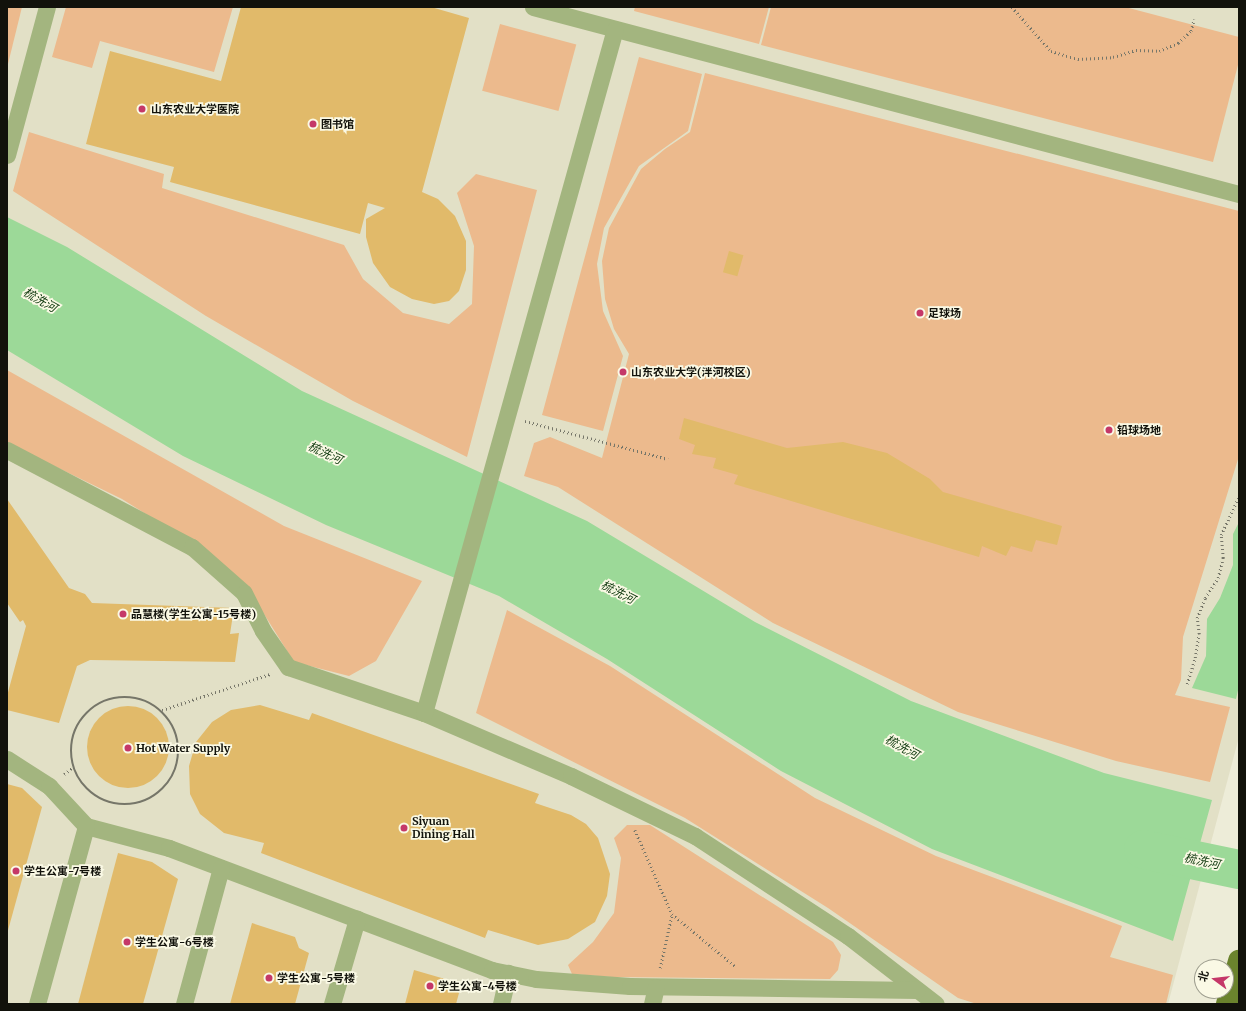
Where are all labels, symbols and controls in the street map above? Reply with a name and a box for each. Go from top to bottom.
place label: 山东农业大学医院 [151,102,239,116]
marker: 山东农业大学医院 [136,103,148,115]
place label: 图书馆 [321,117,354,131]
marker: 图书馆 [308,119,318,129]
water label: 梳洗河 [21,285,59,315]
place label: 足球场 [928,306,961,320]
marker: 足球场 [915,308,925,318]
place label: 山东农业大学(泮河校区) [631,365,751,379]
marker: 山东农业大学(泮河校区) [618,367,628,377]
place label: 铅球场地 [1117,423,1161,437]
marker: 铅球场地 [1104,425,1114,435]
water label: 梳洗河 [306,439,344,467]
water label: 梳洗河 [599,577,637,607]
place label: 品慧楼(学生公寓-15号楼) [131,607,256,621]
marker: 品慧楼(学生公寓-15号楼) [118,609,128,619]
water label: 梳洗河 [883,732,921,762]
place label: Hot Water Supply [136,741,230,755]
marker: Hot Water Supply [123,743,133,753]
place label: Siyuan Dining Hall [412,815,474,841]
marker: Siyuan Dining Hall [399,823,409,833]
water label: 梳洗河 [1183,850,1221,872]
place label: 学生公寓-7号楼 [24,864,101,878]
marker: 学生公寓-7号楼 [11,866,21,876]
place label: 学生公寓-6号楼 [135,935,214,949]
marker: 学生公寓-6号楼 [122,937,132,947]
north arrow [1194,959,1234,999]
text: 北 [1195,969,1212,983]
place label: 学生公寓-5号楼 [277,971,355,985]
marker: 学生公寓-5号楼 [264,973,274,983]
place label: 学生公寓-4号楼 [438,979,517,993]
marker: 学生公寓-4号楼 [425,981,435,991]

